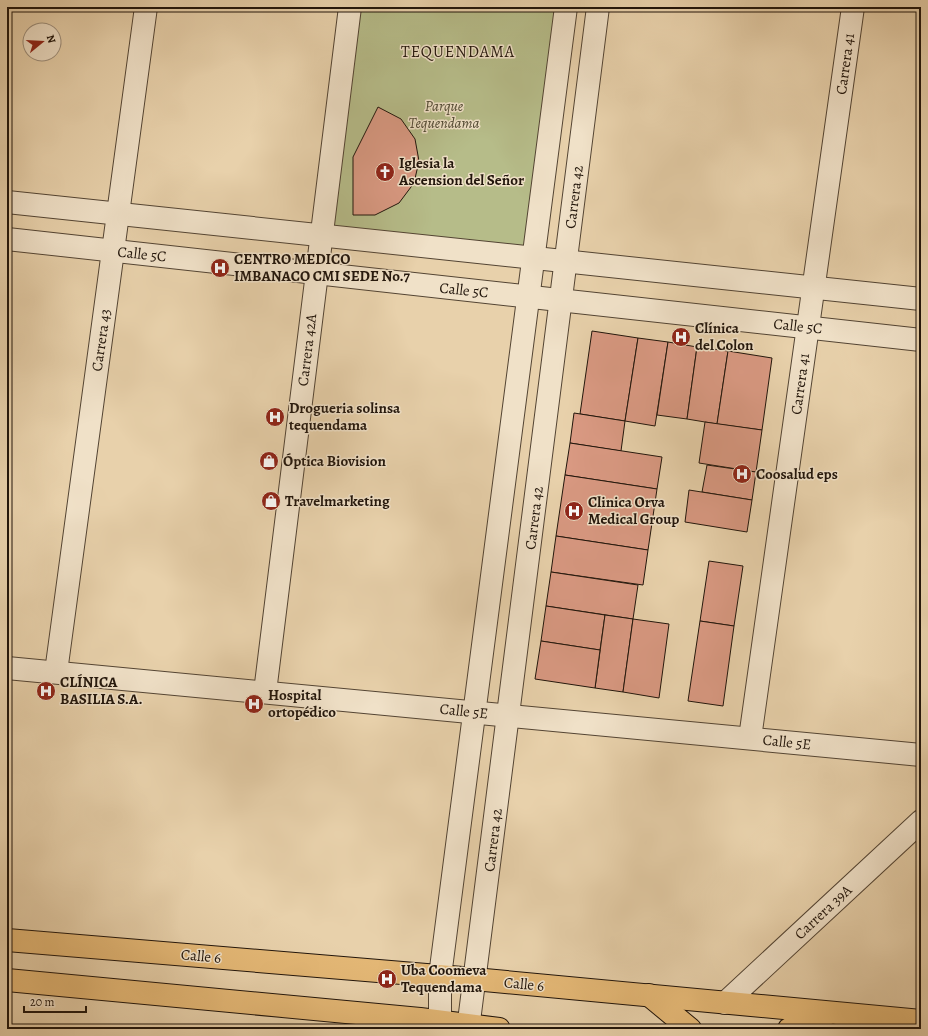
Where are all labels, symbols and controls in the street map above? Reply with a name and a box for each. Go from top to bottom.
north arrow [22,22,62,62]
street label: Carrera 41 [831,32,859,96]
text: N [43,33,59,45]
district label: TEQUENDAMA [401,41,515,63]
park label: Parque Tequendama [409,96,480,133]
place label: Iglesia la Ascension del Señor [398,153,524,190]
church icon: Iglesia la Ascension del Señor [374,161,396,183]
street label: Carrera 42 [560,164,588,230]
street label: Calle 5C [116,241,168,267]
place label: CENTRO MEDICO IMBANACO CMI SEDE No.7 [234,249,411,286]
hospital icon: CENTRO MEDICO IMBANACO CMI SEDE No.7 [209,257,231,279]
street label: Calle 5C [438,277,490,303]
street label: Carrera 43 [87,307,115,373]
street label: Carrera 42A [293,312,321,387]
street label: Calle 5C [772,313,824,339]
place label: Clínica del Colon [695,318,754,355]
hospital icon: Clínica del Colon [670,326,692,348]
street label: Carrera 41 [786,352,814,416]
place label: Drogueria solinsa tequendama [289,398,401,435]
hospital icon: Drogueria solinsa tequendama [264,406,286,428]
shop icon: Óptica Biovision [258,450,280,472]
place label: Óptica Biovision [283,451,387,471]
hospital icon: Coosalud eps [731,463,753,485]
place label: Coosalud eps [756,464,838,484]
street label: Carrera 42 [520,485,548,551]
shop icon: Travelmarketing [260,490,282,512]
place label: Travelmarketing [285,491,390,511]
place label: Clinica Orva Medical Group [588,492,679,529]
hospital icon: Clinica Orva Medical Group [563,500,585,522]
place label: CLÍNICA BASILIA S.A. [60,672,143,709]
hospital icon: CLÍNICA BASILIA S.A. [35,680,57,702]
place label: Hospital ortopédico [268,685,336,722]
hospital icon: Hospital ortopédico [243,693,265,715]
street label: Calle 5E [439,699,489,723]
street label: Calle 5E [762,730,812,754]
street label: Carrera 42 [479,807,507,873]
street label: Carrera 39A [790,880,856,944]
street label: Calle 6 [180,944,222,968]
place label: Uba Coomeva Tequendama [401,960,487,997]
hospital icon: Uba Coomeva Tequendama [376,968,398,990]
street label: Calle 6 [503,972,545,996]
scale bar [24,988,86,1014]
text: 20 m [30,994,54,1010]

